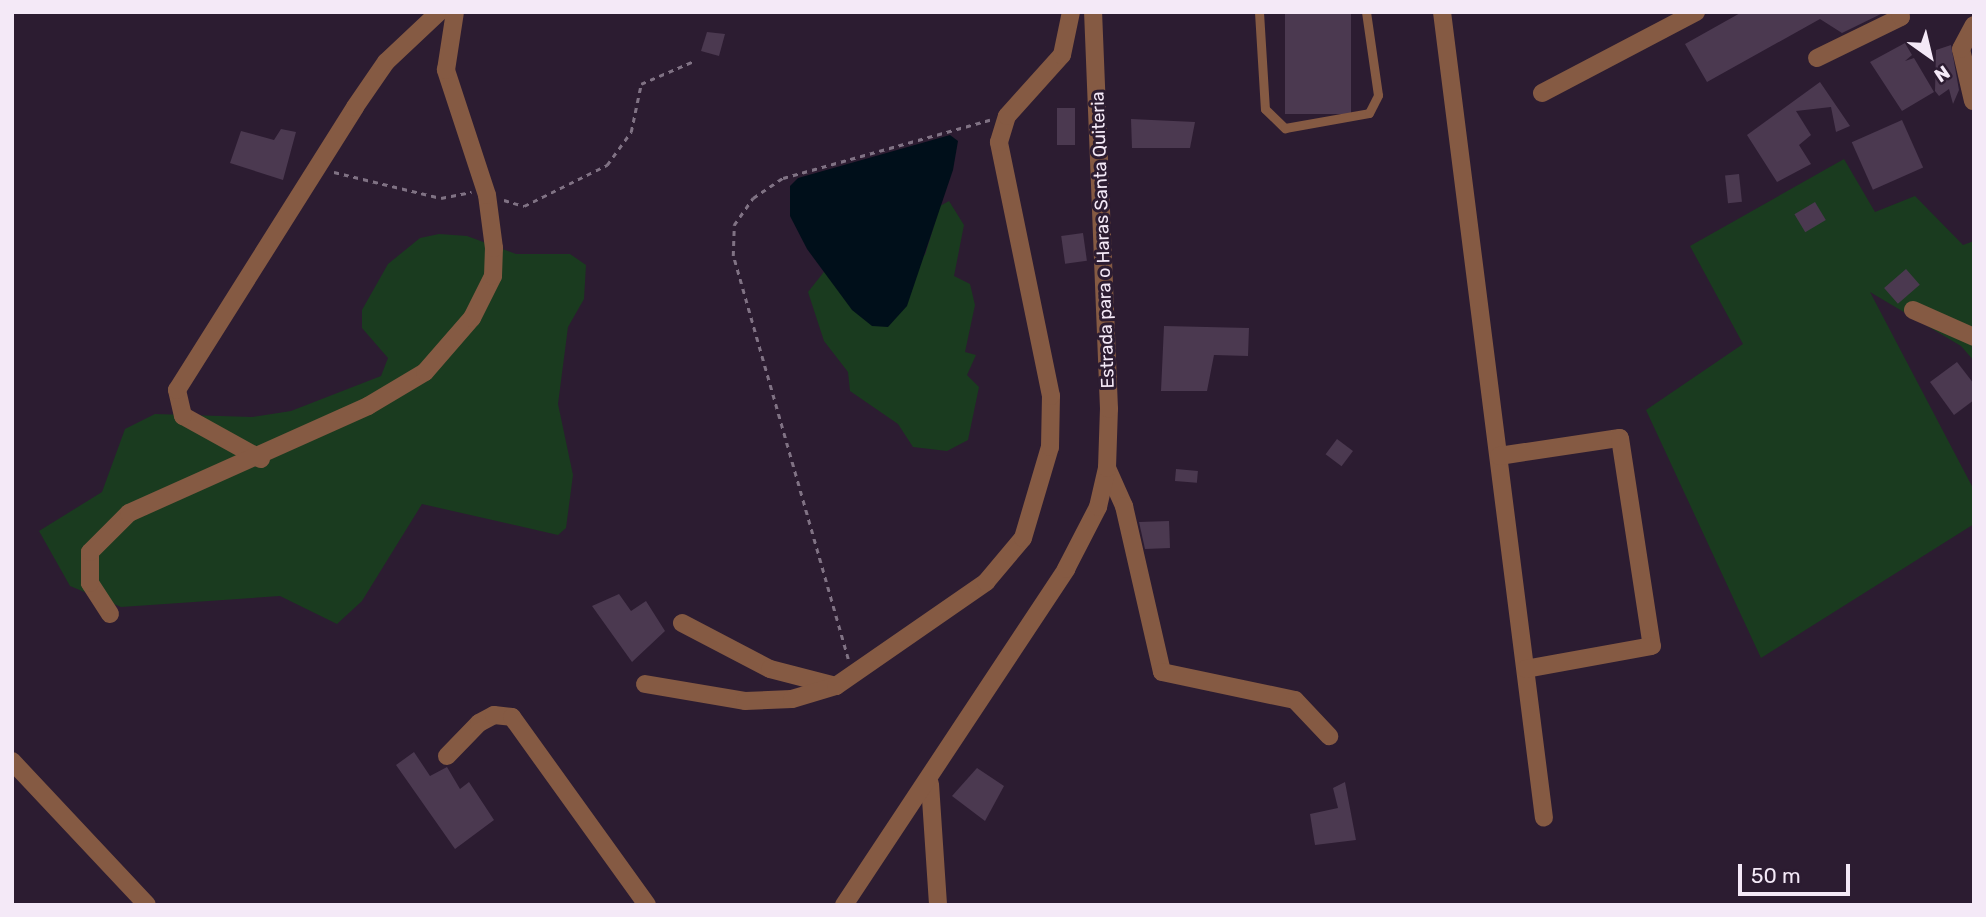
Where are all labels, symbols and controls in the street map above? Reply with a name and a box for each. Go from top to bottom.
north arrow [1895,21,1965,91]
text: N [1930,60,1954,87]
street label: Estrada para o Haras Santa Quiteria [1087,91,1119,389]
scale bar [1741,850,1853,894]
text: 50 m [1751,863,1801,888]

